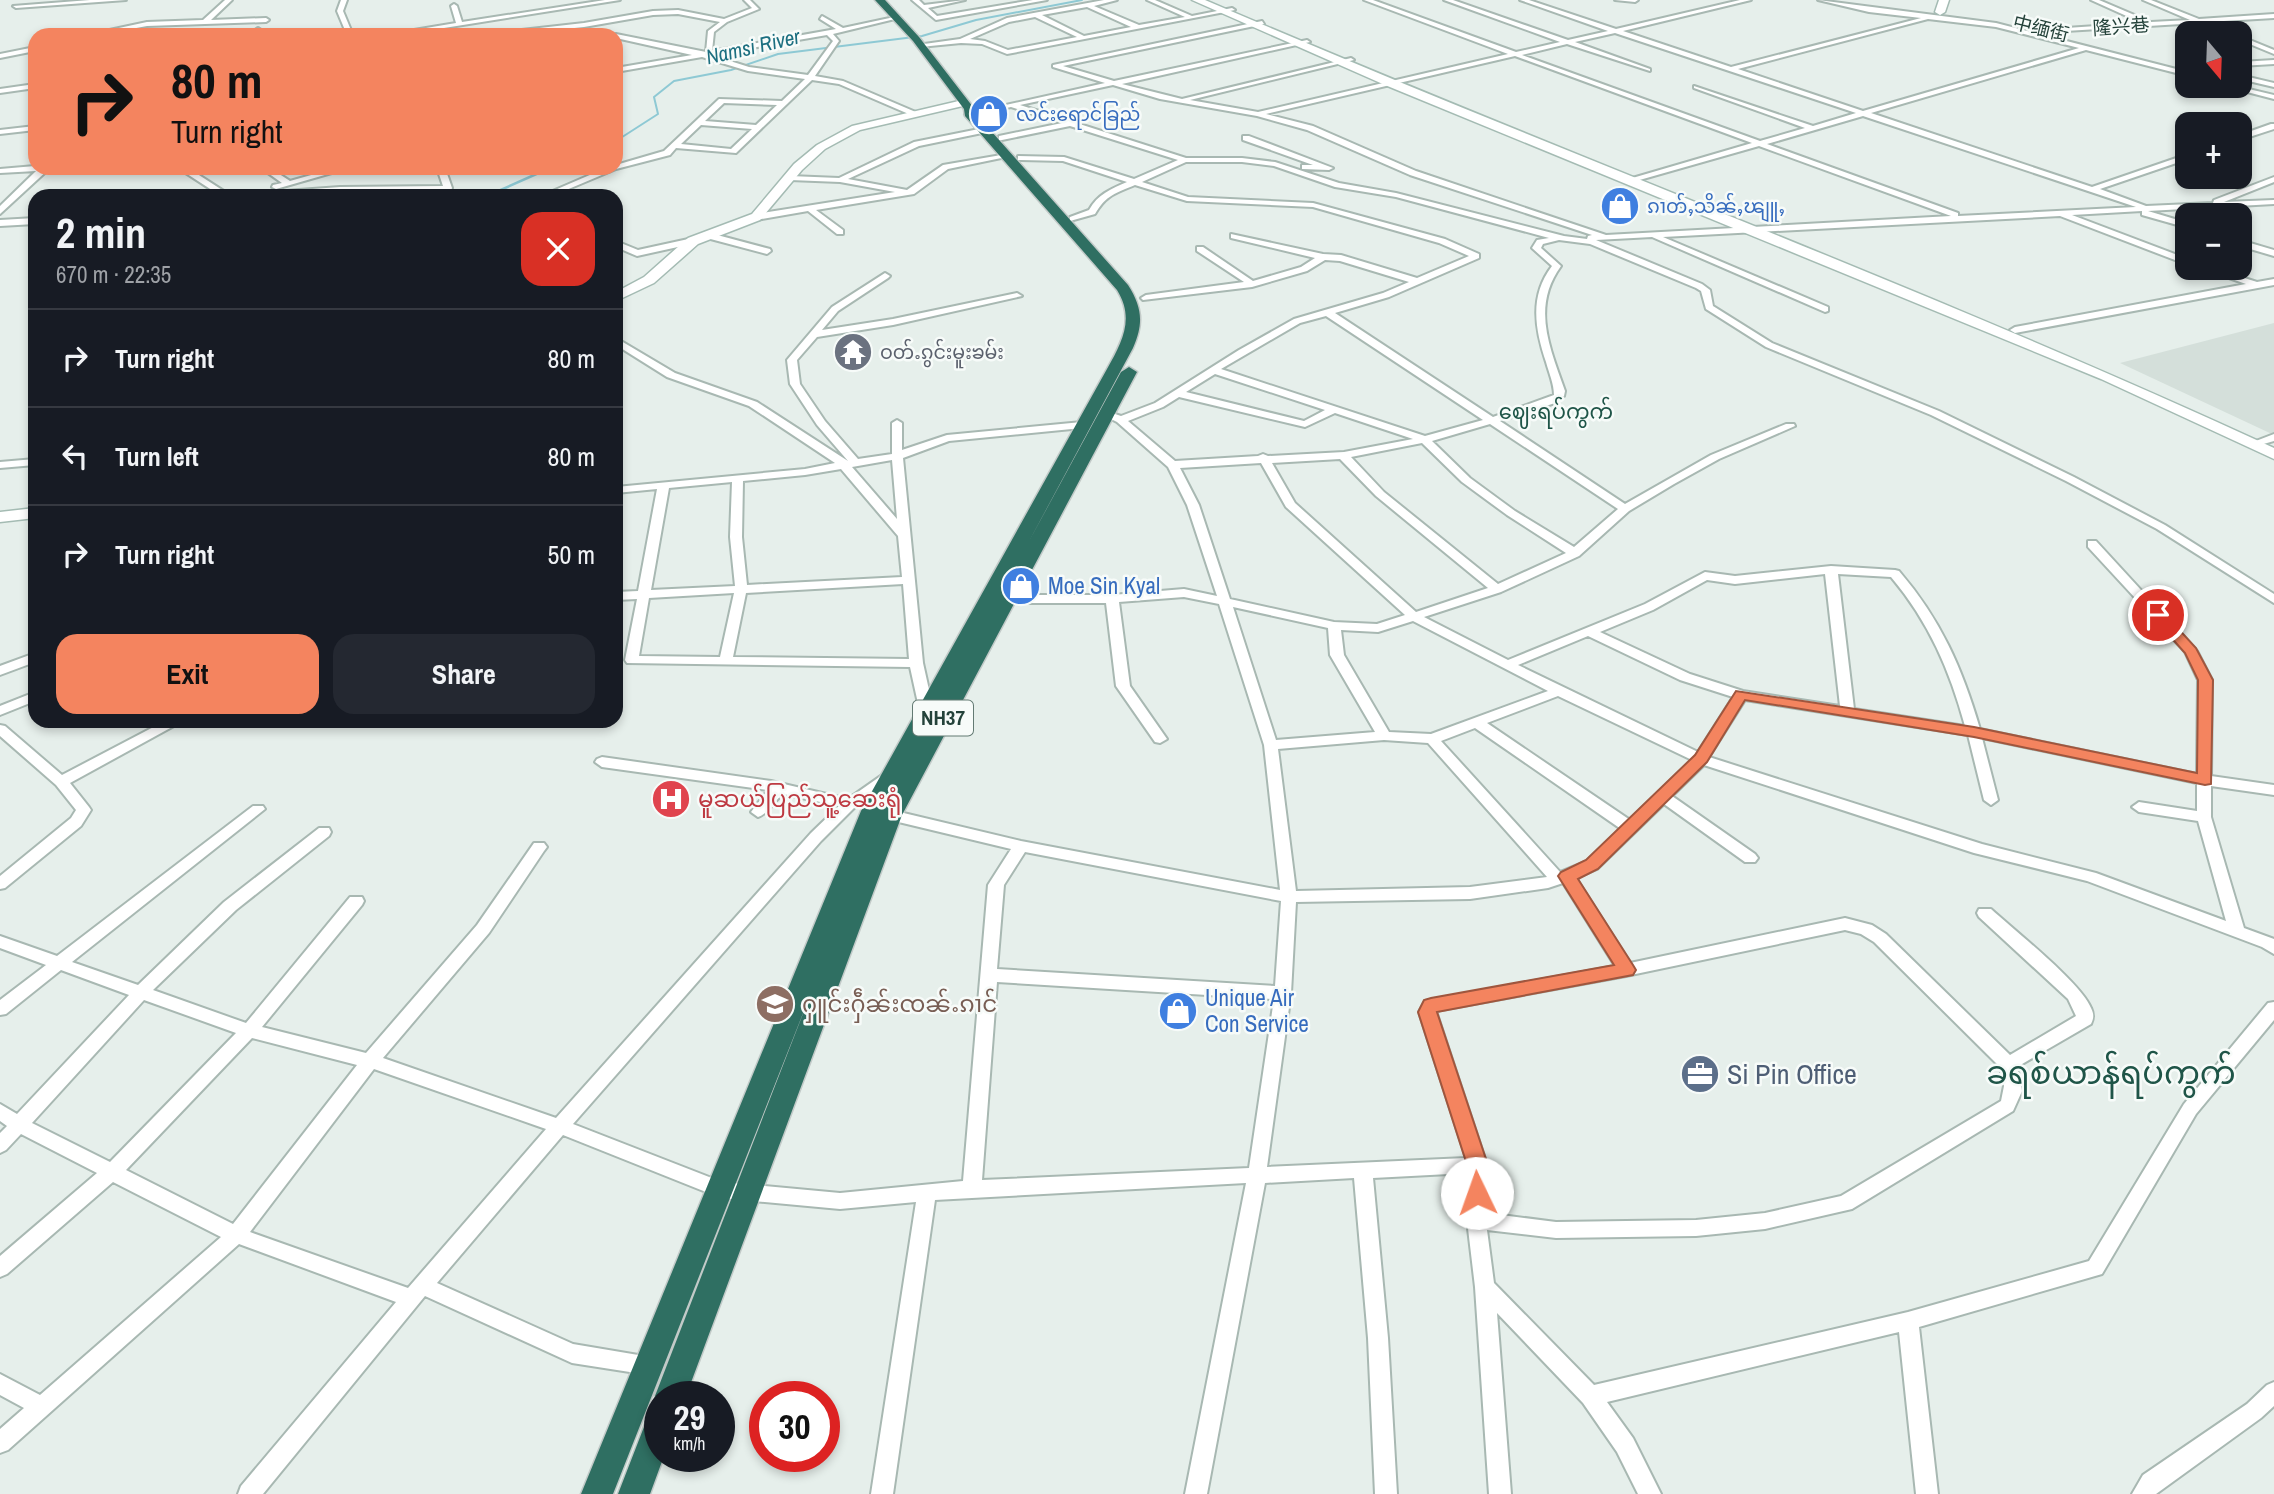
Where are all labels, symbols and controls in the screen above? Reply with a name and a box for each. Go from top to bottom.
street label: 中缅街 [2010,8,2072,48]
street label: 隆兴巷 [2092,11,2150,41]
water label: Namsi River [703,21,804,71]
north arrow [2175,21,2252,98]
map controls [2175,21,2252,280]
text: 80 m [171,47,263,113]
icon: right [56,56,147,147]
shop icon: လင်းရောင်ခြည် [968,93,1010,135]
place label: လင်းရောင်ခြည် [1016,100,1140,130]
text: Turn right [171,110,283,153]
button: + [2175,112,2252,189]
shop icon: ၵၢတ်ႇသိၼ်ႇၽျူႇ [1599,185,1641,227]
place label: ၵၢတ်ႇသိၼ်ႇၽျူႇ [1647,192,1785,222]
button: − [2175,203,2252,280]
text: 2 min [56,205,146,261]
button: close [521,212,595,286]
text: 670 m · 22:35 [56,259,171,290]
temple icon: ဝတ်ႉၵွင်းမူးၶမ်း [832,331,874,373]
place label: ဝတ်ႉၵွင်းမူးၶမ်း [880,338,1004,369]
icon: right [56,339,94,377]
text: Turn right [115,341,214,376]
text: 80 m [548,341,595,376]
district label: ဈေးရပ်ကွက် [1499,396,1613,429]
icon: left [56,437,94,475]
text: Turn left [115,439,199,474]
text: 80 m [548,439,595,474]
icon: right [56,535,94,573]
text: Turn right [115,537,214,572]
text: 50 m [548,537,595,572]
shop icon: Moe Sin Kyal [1000,565,1042,607]
place label: Moe Sin Kyal [1048,570,1160,601]
pin [2128,585,2188,645]
icon: arrive [2139,596,2177,634]
button: Exit [56,634,319,714]
button: Share [333,634,595,714]
road number: NH37 [913,700,973,736]
hospital icon: မူဆယ်ပြည်သူ့ဆေးရုံ [650,778,692,820]
place label: မူဆယ်ပြည်သူ့ဆေးရုံ [698,783,901,818]
place label: Unique Air Con Service [1205,982,1309,1039]
school or university icon: ႁူင်းႁဵၼ်းၸၼ်ႉၵၢင် [754,983,796,1025]
place label: ႁူင်းႁဵၼ်းၸၼ်ႉၵၢင် [802,988,997,1023]
shop icon: Unique Air Con Service [1157,990,1199,1032]
district label: ခရစ်ယာန်ရပ်ကွက် [1986,1050,2236,1099]
office icon: Si Pin Office [1679,1053,1721,1095]
place label: Si Pin Office [1727,1055,1857,1093]
position arrow [1440,1156,1514,1230]
speed limit sign: 30 [749,1381,840,1472]
text: 29 [674,1394,705,1441]
text: km/h [674,1431,706,1456]

